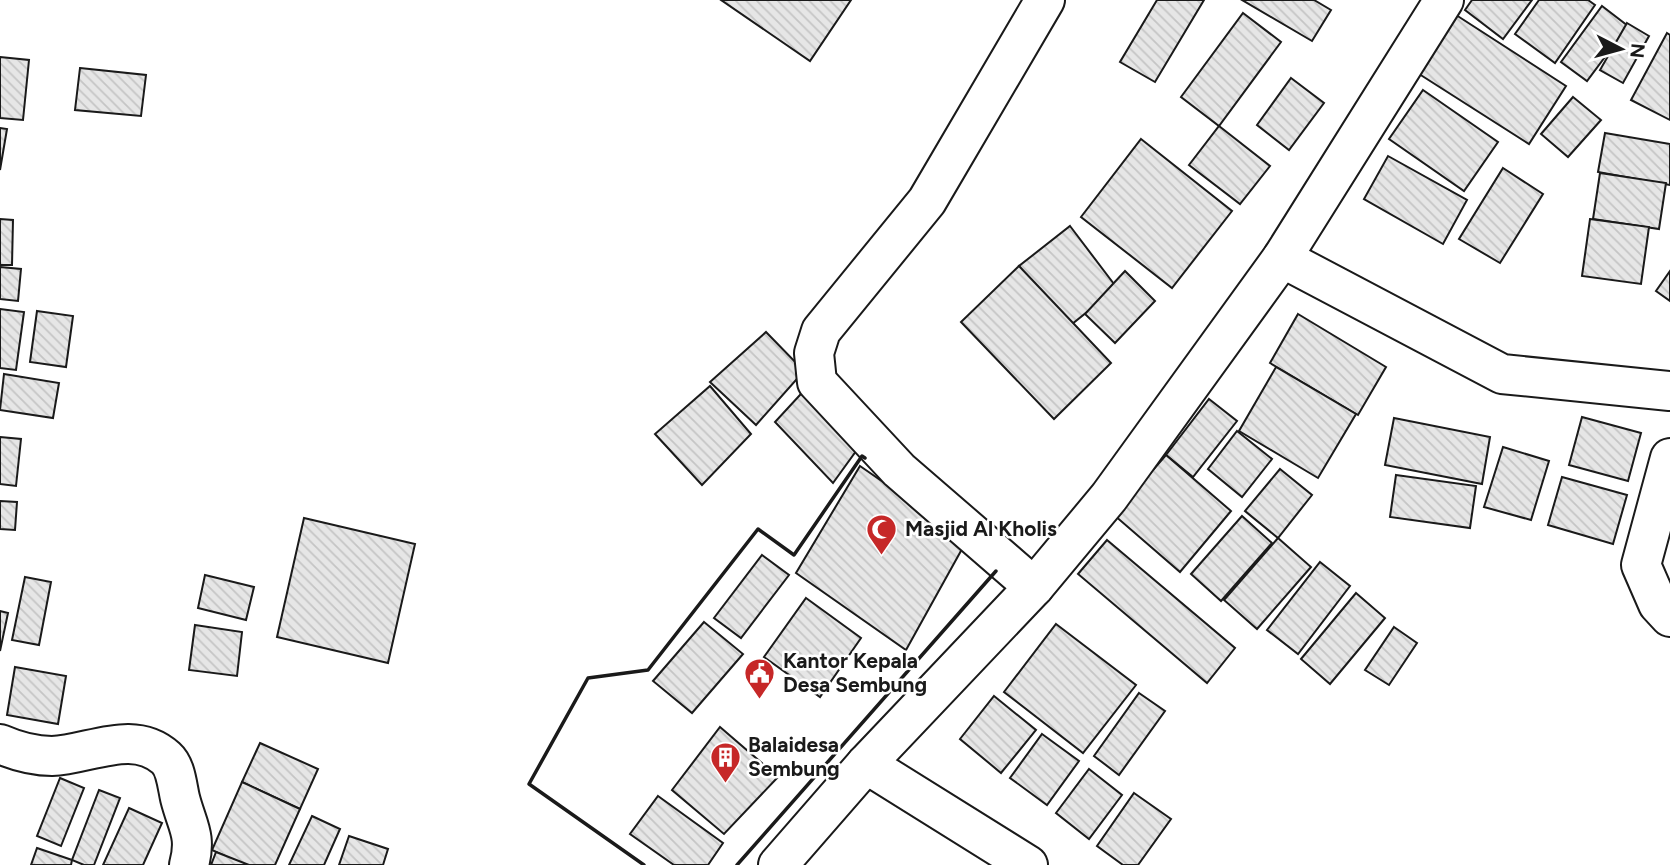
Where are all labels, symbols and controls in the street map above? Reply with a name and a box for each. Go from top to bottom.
north arrow [1586,14,1656,84]
text: N [1625,42,1650,59]
mosque icon: Masjid Al Kholis [865,512,899,556]
place label: Masjid Al Kholis [905,516,1057,541]
place label: Kantor Kepala Desa Sembung [783,648,927,697]
public building icon: Kantor Kepala Desa Sembung [743,656,777,700]
place label: Balaidesa Sembung [748,732,840,781]
building icon: Balaidesa Sembung [708,740,742,784]

